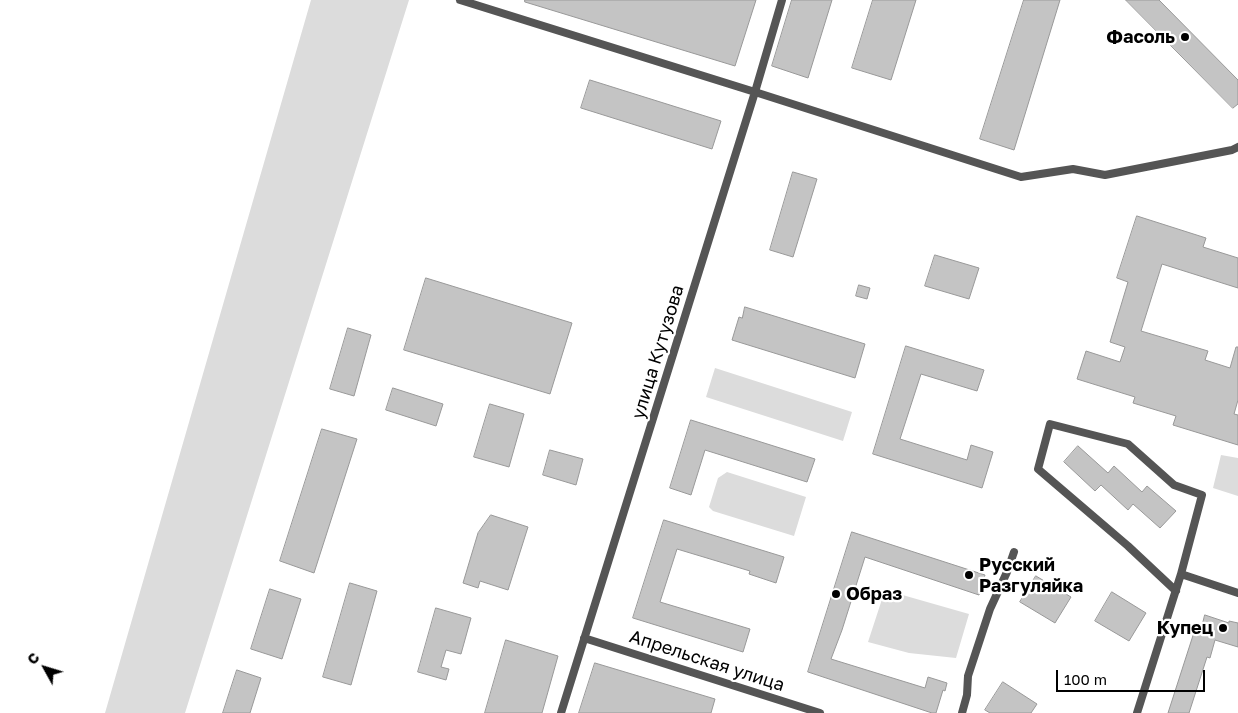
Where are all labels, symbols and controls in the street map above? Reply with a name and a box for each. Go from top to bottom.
place label: Фасоль [1106,26,1175,48]
marker: Фасоль [1179,31,1191,43]
street label: улица Кутузова [627,282,689,422]
place label: Русский Разгуляйка [979,554,1083,596]
marker: Русский Разгуляйка [963,569,975,581]
place label: Образ [846,583,902,605]
marker: Образ [830,588,842,600]
place label: Купец [1157,617,1213,639]
marker: Купец [1217,622,1229,634]
street label: Апрельская улица [627,626,787,696]
north arrow [20,643,70,693]
text: С [23,649,43,667]
scale bar [1058,660,1207,692]
text: 100 m [1064,670,1107,688]

